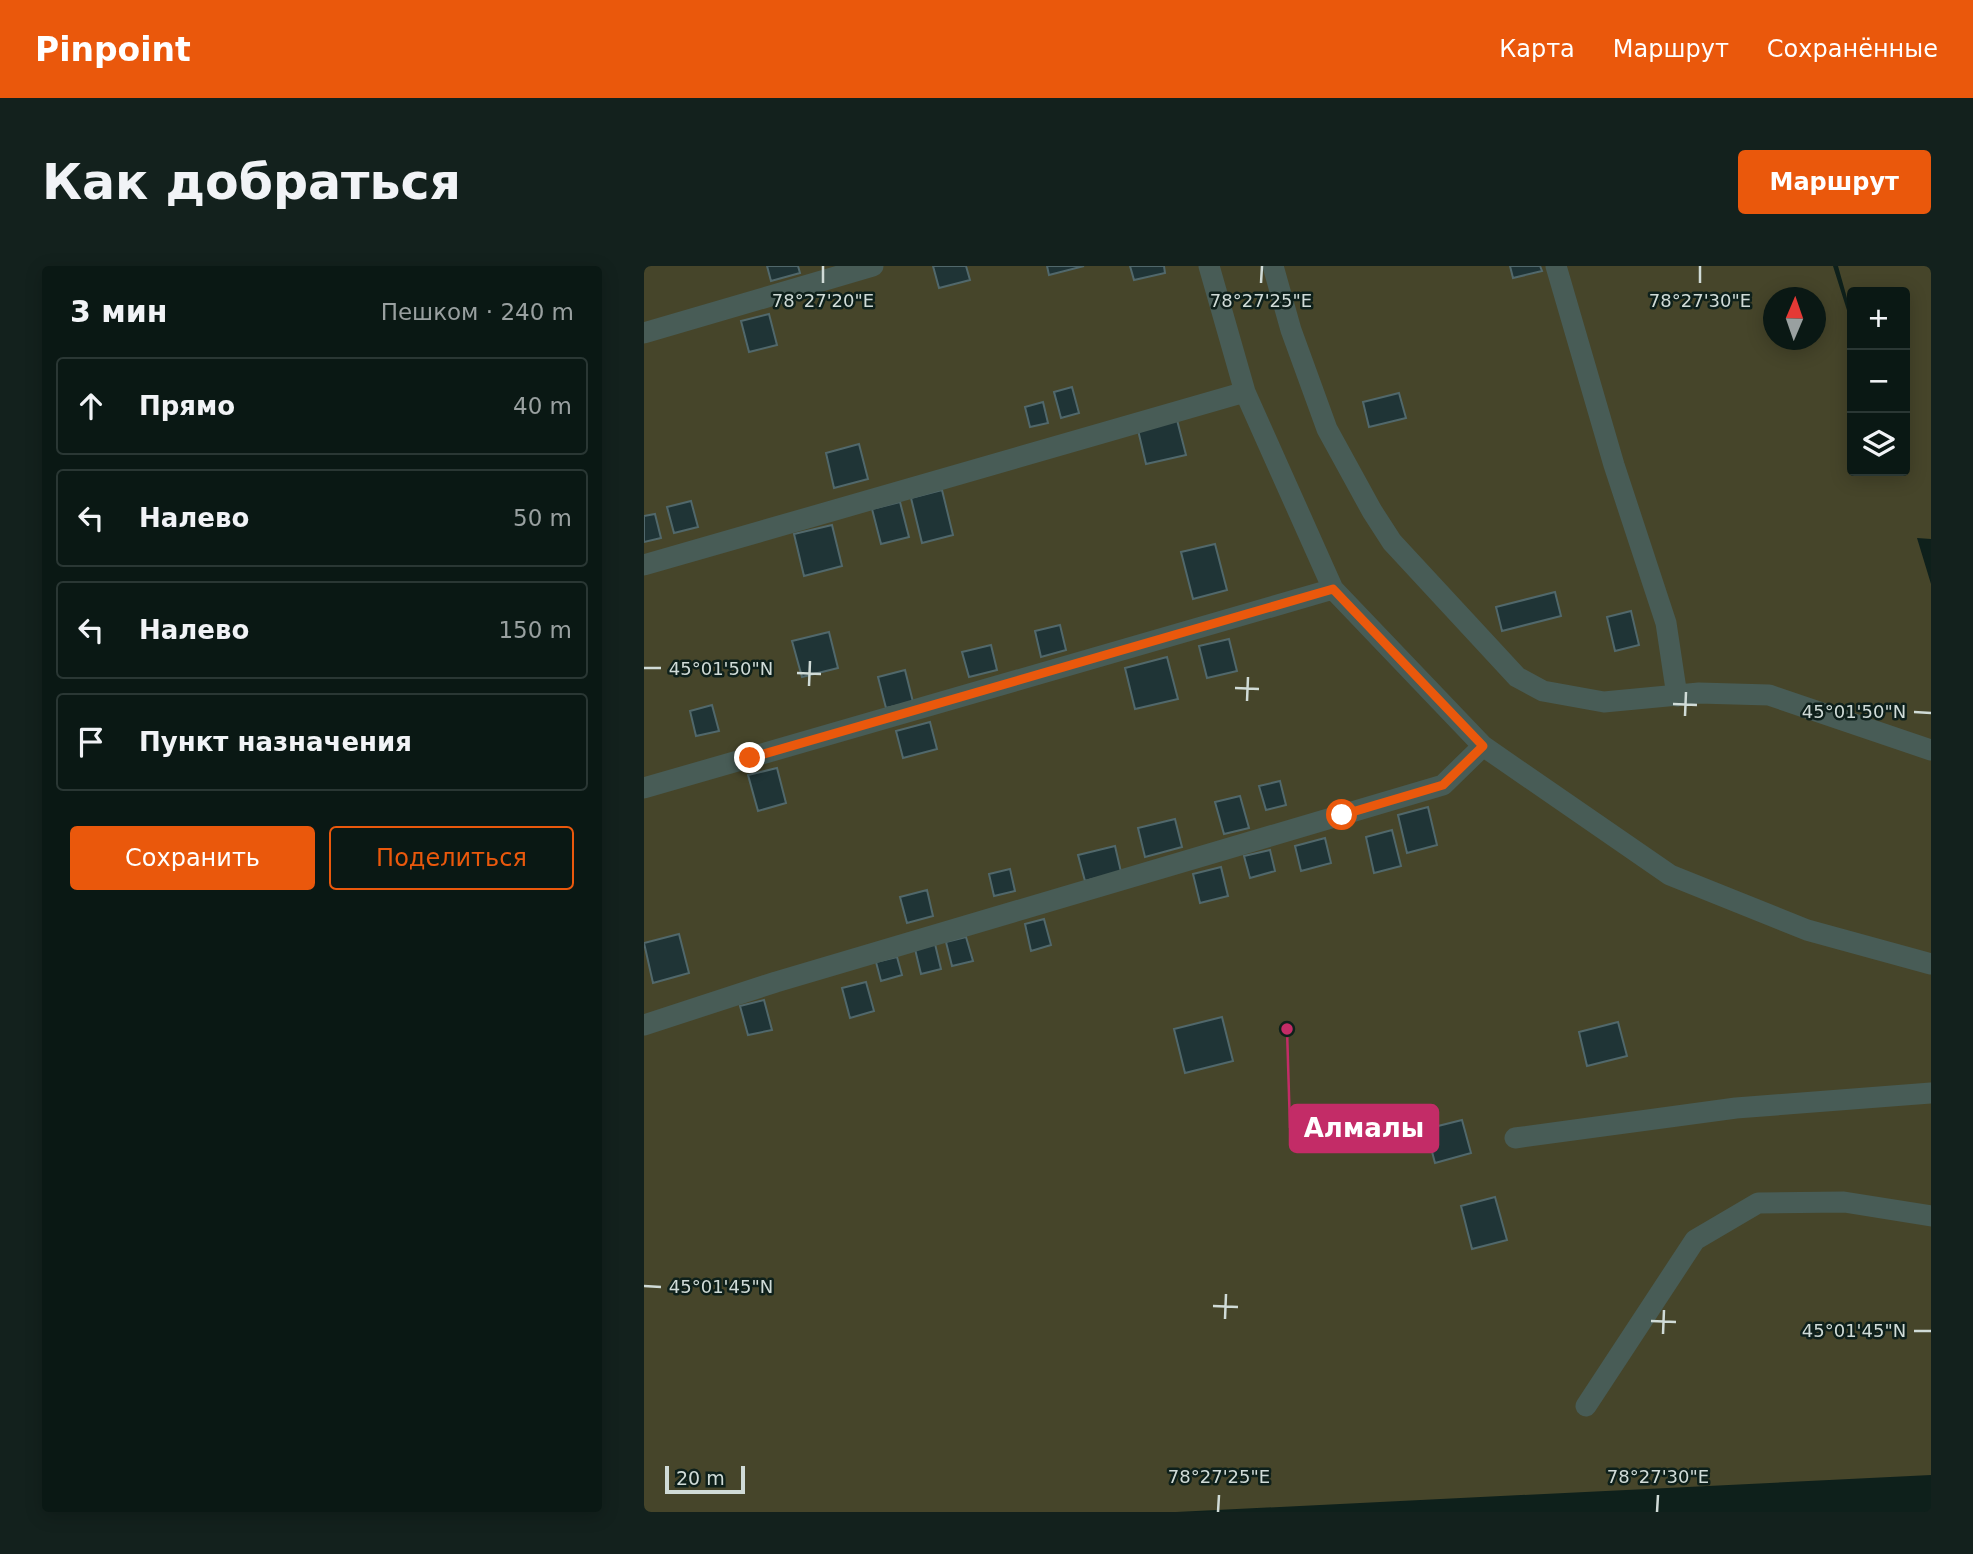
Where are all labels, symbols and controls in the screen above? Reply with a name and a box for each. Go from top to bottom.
text: Pinpoint [35,30,191,69]
text: Карта [1499,35,1575,63]
text: Маршрут [1613,35,1729,63]
text: Сохранённые [1767,35,1938,63]
button: Маршрут [1738,150,1931,214]
text: Как добраться [42,154,461,211]
north arrow [1763,287,1826,350]
map controls [1847,287,1910,476]
button: + [1847,287,1910,350]
text: 78°27'20"E [772,290,874,311]
text: 78°27'25"E [1210,290,1312,311]
text: 78°27'30"E [1649,290,1751,311]
text: 3 мин [70,294,168,329]
text: Пешком · 240 m [381,299,574,325]
button: − [1847,350,1910,413]
icon: ahead [72,387,110,425]
text: Прямо [139,391,235,421]
text: 40 m [513,393,572,419]
button: layers [1847,413,1910,476]
icon: left [72,499,110,537]
text: Налево [139,503,249,533]
text: 50 m [513,505,572,531]
icon: left [72,611,110,649]
text: Налево [139,615,249,645]
text: 150 m [498,617,572,643]
text: 45°01'50"N [669,658,773,679]
text: 45°01'50"N [1802,701,1906,722]
icon: arrive [72,723,110,761]
text: Пункт назначения [139,727,412,757]
route end [734,742,765,773]
route start [1326,799,1357,830]
button: Сохранить [70,826,315,890]
button: Поделиться [329,826,574,890]
callout: Алмалы [1290,1105,1438,1152]
text: Алмалы [1304,1113,1424,1143]
text: 45°01'45"N [669,1276,773,1297]
text: 45°01'45"N [1802,1320,1906,1341]
scale bar [665,1463,746,1495]
text: 78°27'25"E [1168,1466,1270,1487]
text: 78°27'30"E [1607,1466,1709,1487]
text: 20 m [676,1467,725,1489]

